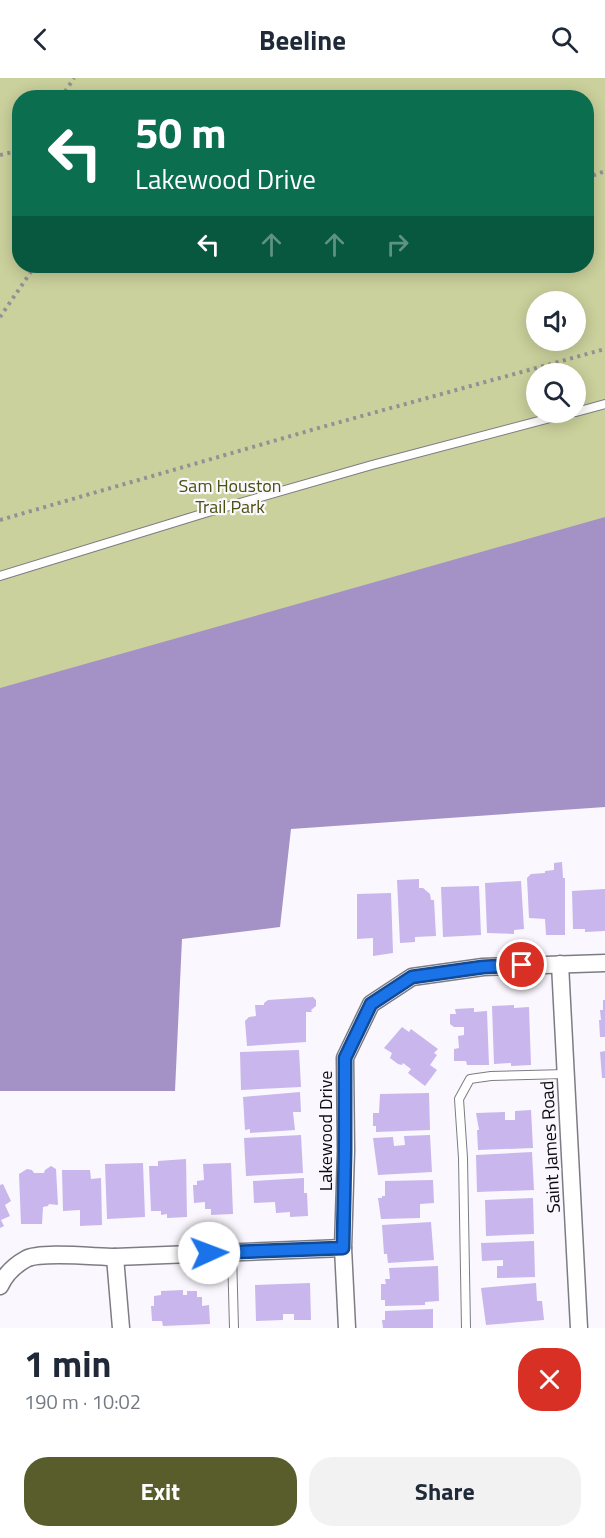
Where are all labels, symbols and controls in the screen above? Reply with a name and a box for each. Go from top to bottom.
text: Beeline [259,19,346,60]
icon: back [24,23,57,56]
icon: search [548,23,581,56]
text: 50 m [135,100,227,164]
icon: left [36,114,114,192]
text: Lakewood Drive [135,158,316,199]
icon: left [192,228,225,261]
icon: ahead [255,228,288,261]
icon: ahead [318,228,351,261]
icon: right [381,228,414,261]
map controls [526,291,586,423]
button: sound [526,291,586,351]
button: search [526,363,586,423]
park label: Sam Houston Trail Park [179,472,281,520]
pin [496,939,547,990]
icon: arrive [505,948,538,981]
street label: Lakewood Drive [312,1071,339,1191]
street label: Saint James Road [533,1080,567,1214]
position arrow [177,1221,241,1285]
text: 1 min [24,1336,111,1391]
button: close [518,1348,581,1411]
text: 190 m · 10:02 [24,1386,141,1417]
button: Exit [24,1457,297,1526]
button: Share [309,1457,581,1526]

